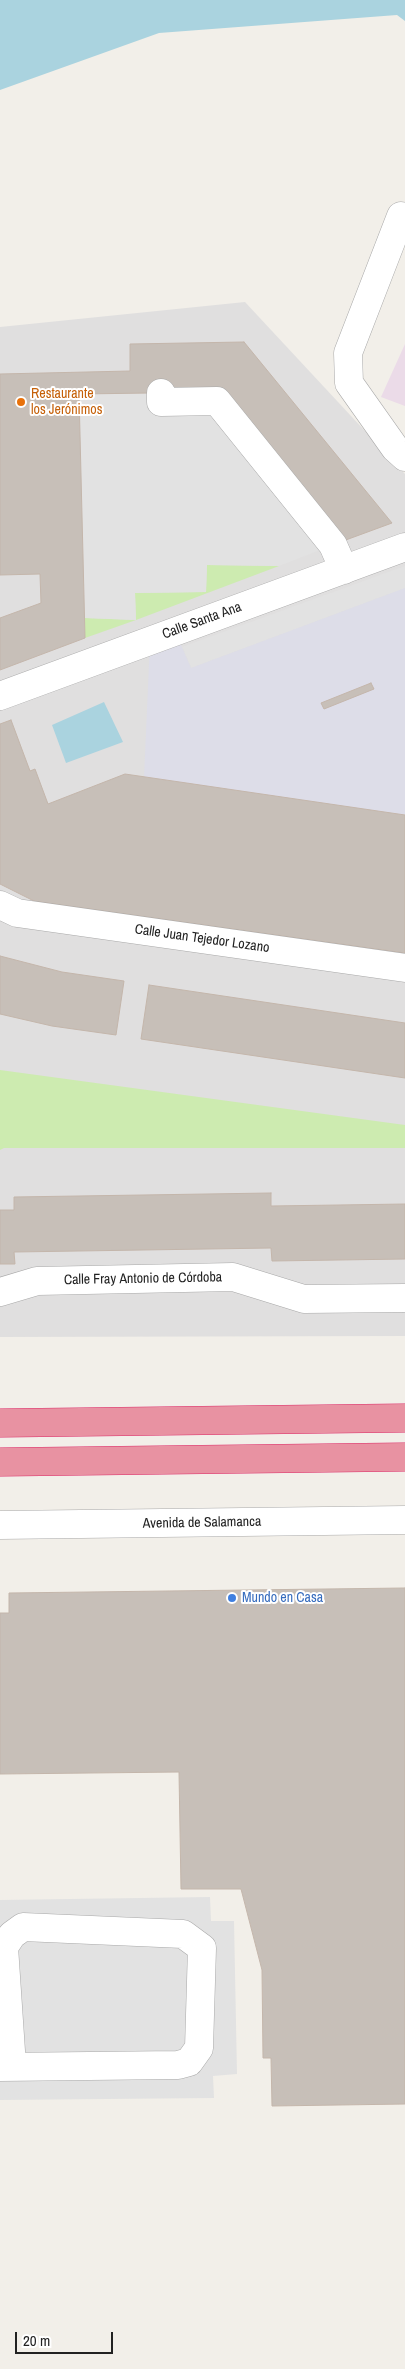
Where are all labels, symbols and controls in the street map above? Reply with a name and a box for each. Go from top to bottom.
place label: Restaurante los Jerónimos [31,386,102,418]
marker: Restaurante los Jerónimos [15,396,27,408]
street label: Calle Santa Ana [160,599,244,643]
street label: Calle Juan Tejedor Lozano [134,921,270,957]
street label: Calle Fray Antonio de Córdoba [64,1269,222,1289]
street label: Avenida de Salamanca [143,1514,261,1532]
place label: Mundo en Casa [242,1590,323,1606]
marker: Mundo en Casa [226,1592,238,1604]
scale bar [18,2322,115,2354]
text: 20 m [23,2330,50,2351]

